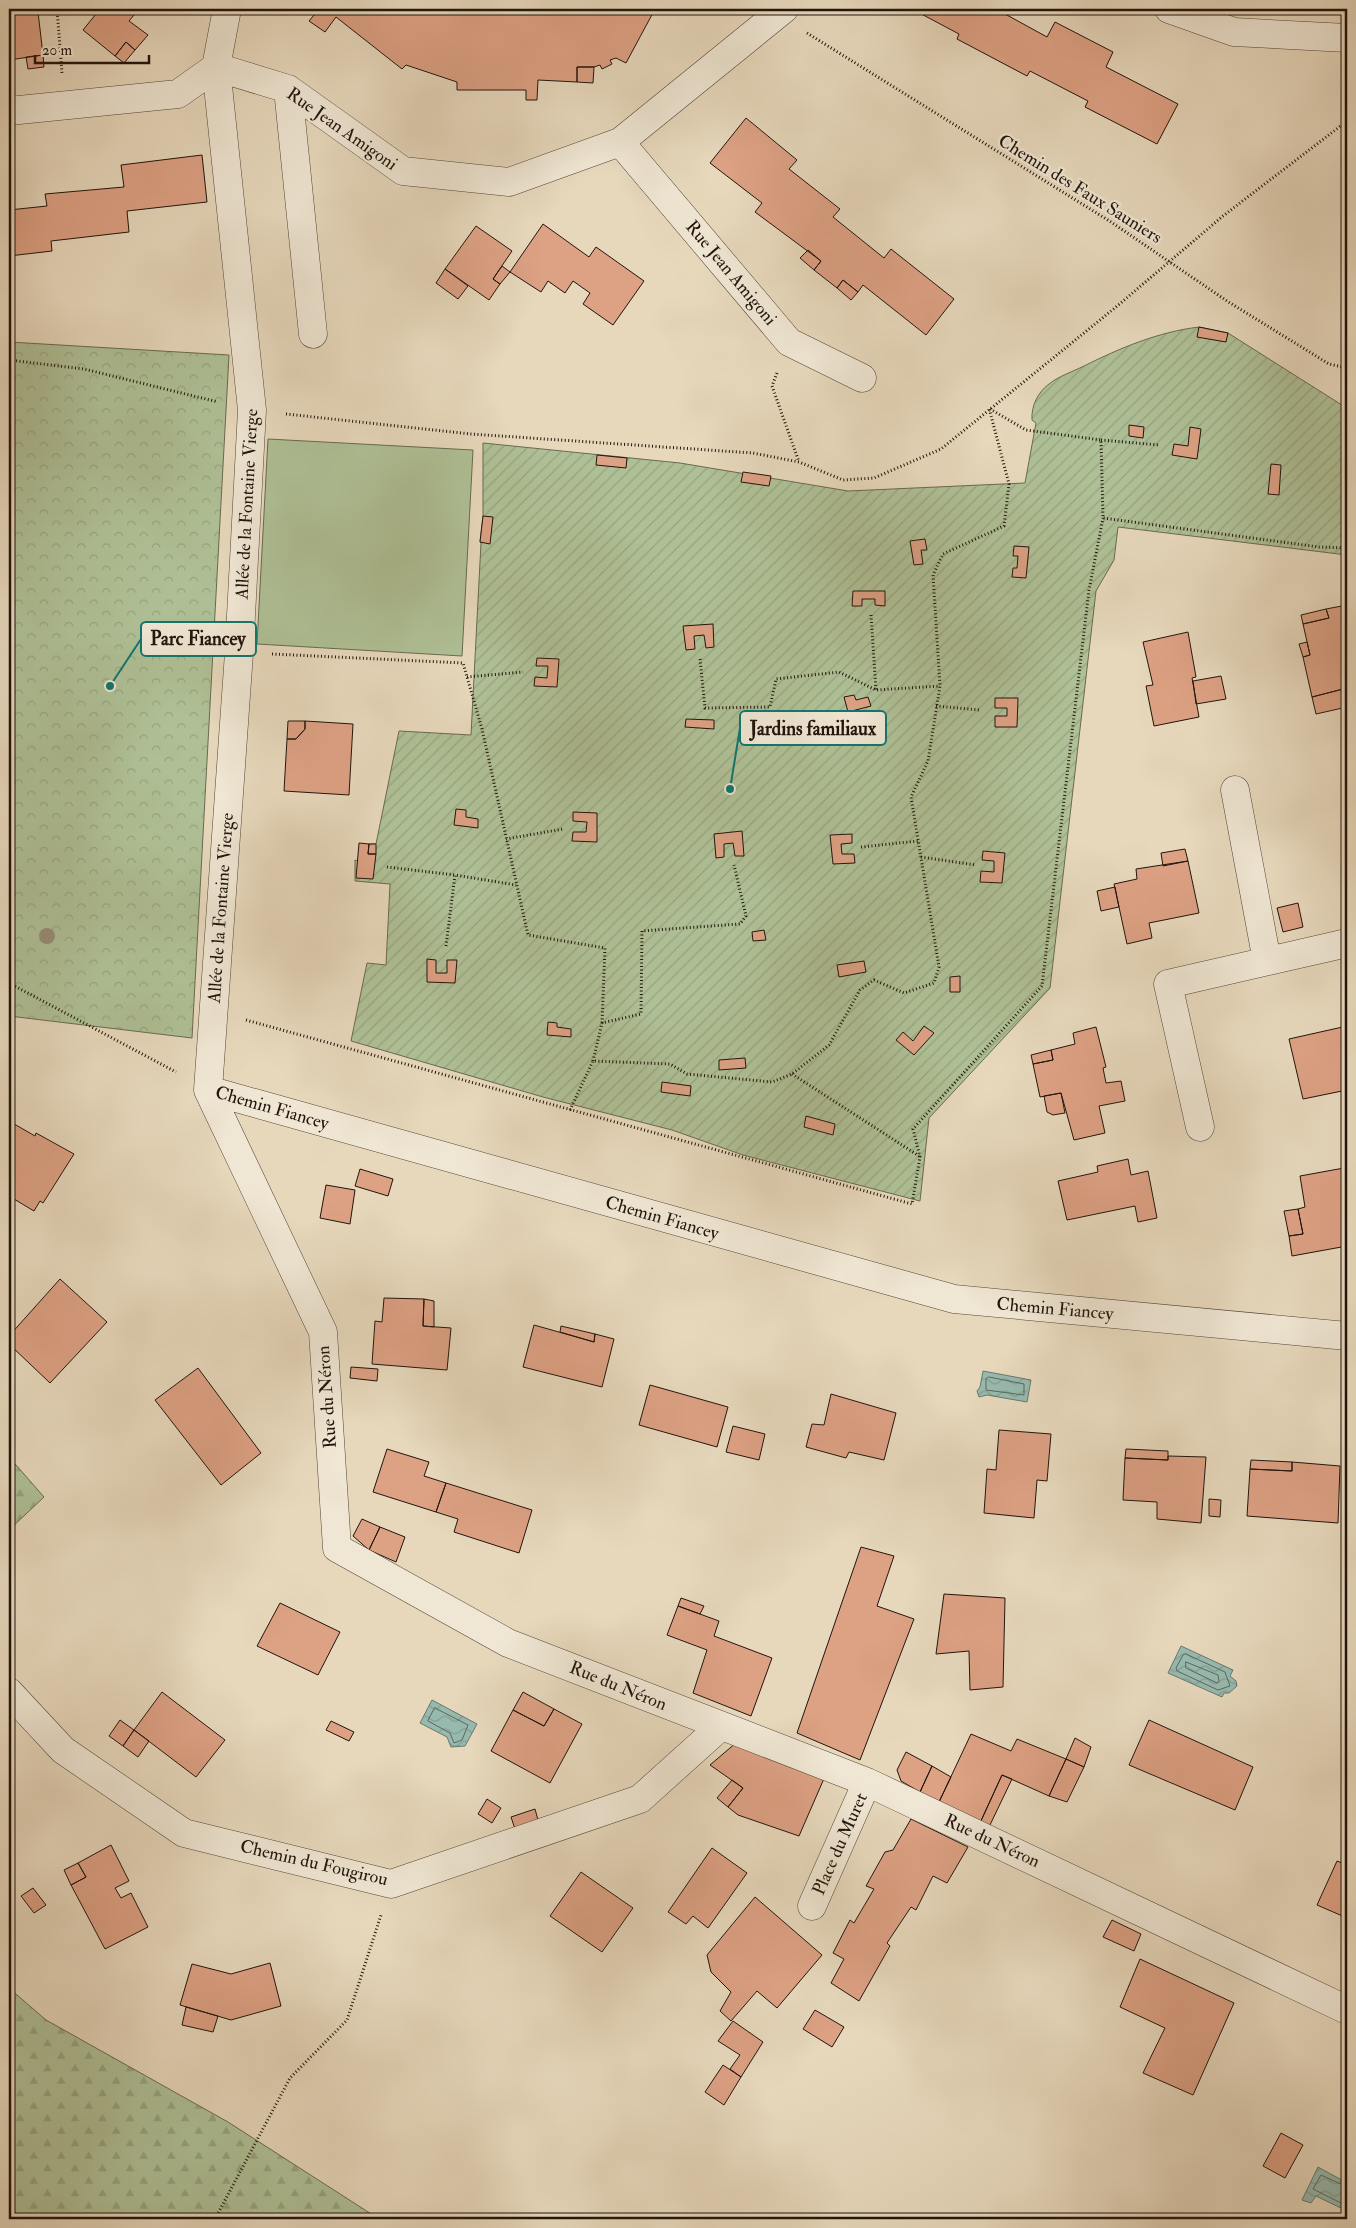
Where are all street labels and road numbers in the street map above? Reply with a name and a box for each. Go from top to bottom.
street label: Rue Jean Amigoni [282,82,402,176]
street label: Chemin des Faux Sauniers [994,129,1166,249]
street label: Rue Jean Amigoni [680,216,782,330]
street label: Allée de la Fontaine Vierge [230,408,263,601]
street label: Allée de la Fontaine Vierge [203,812,239,1005]
street label: Chemin Fiancey [212,1081,333,1136]
street label: Chemin Fiancey [602,1191,723,1246]
street label: Chemin Fiancey [996,1292,1115,1326]
street label: Rue du Néron [312,1345,342,1449]
street label: Rue du Néron [566,1656,670,1716]
street label: Place du Muret [807,1789,873,1899]
street label: Rue du Néron [940,1809,1044,1873]
street label: Chemin du Fougirou [238,1835,390,1891]

